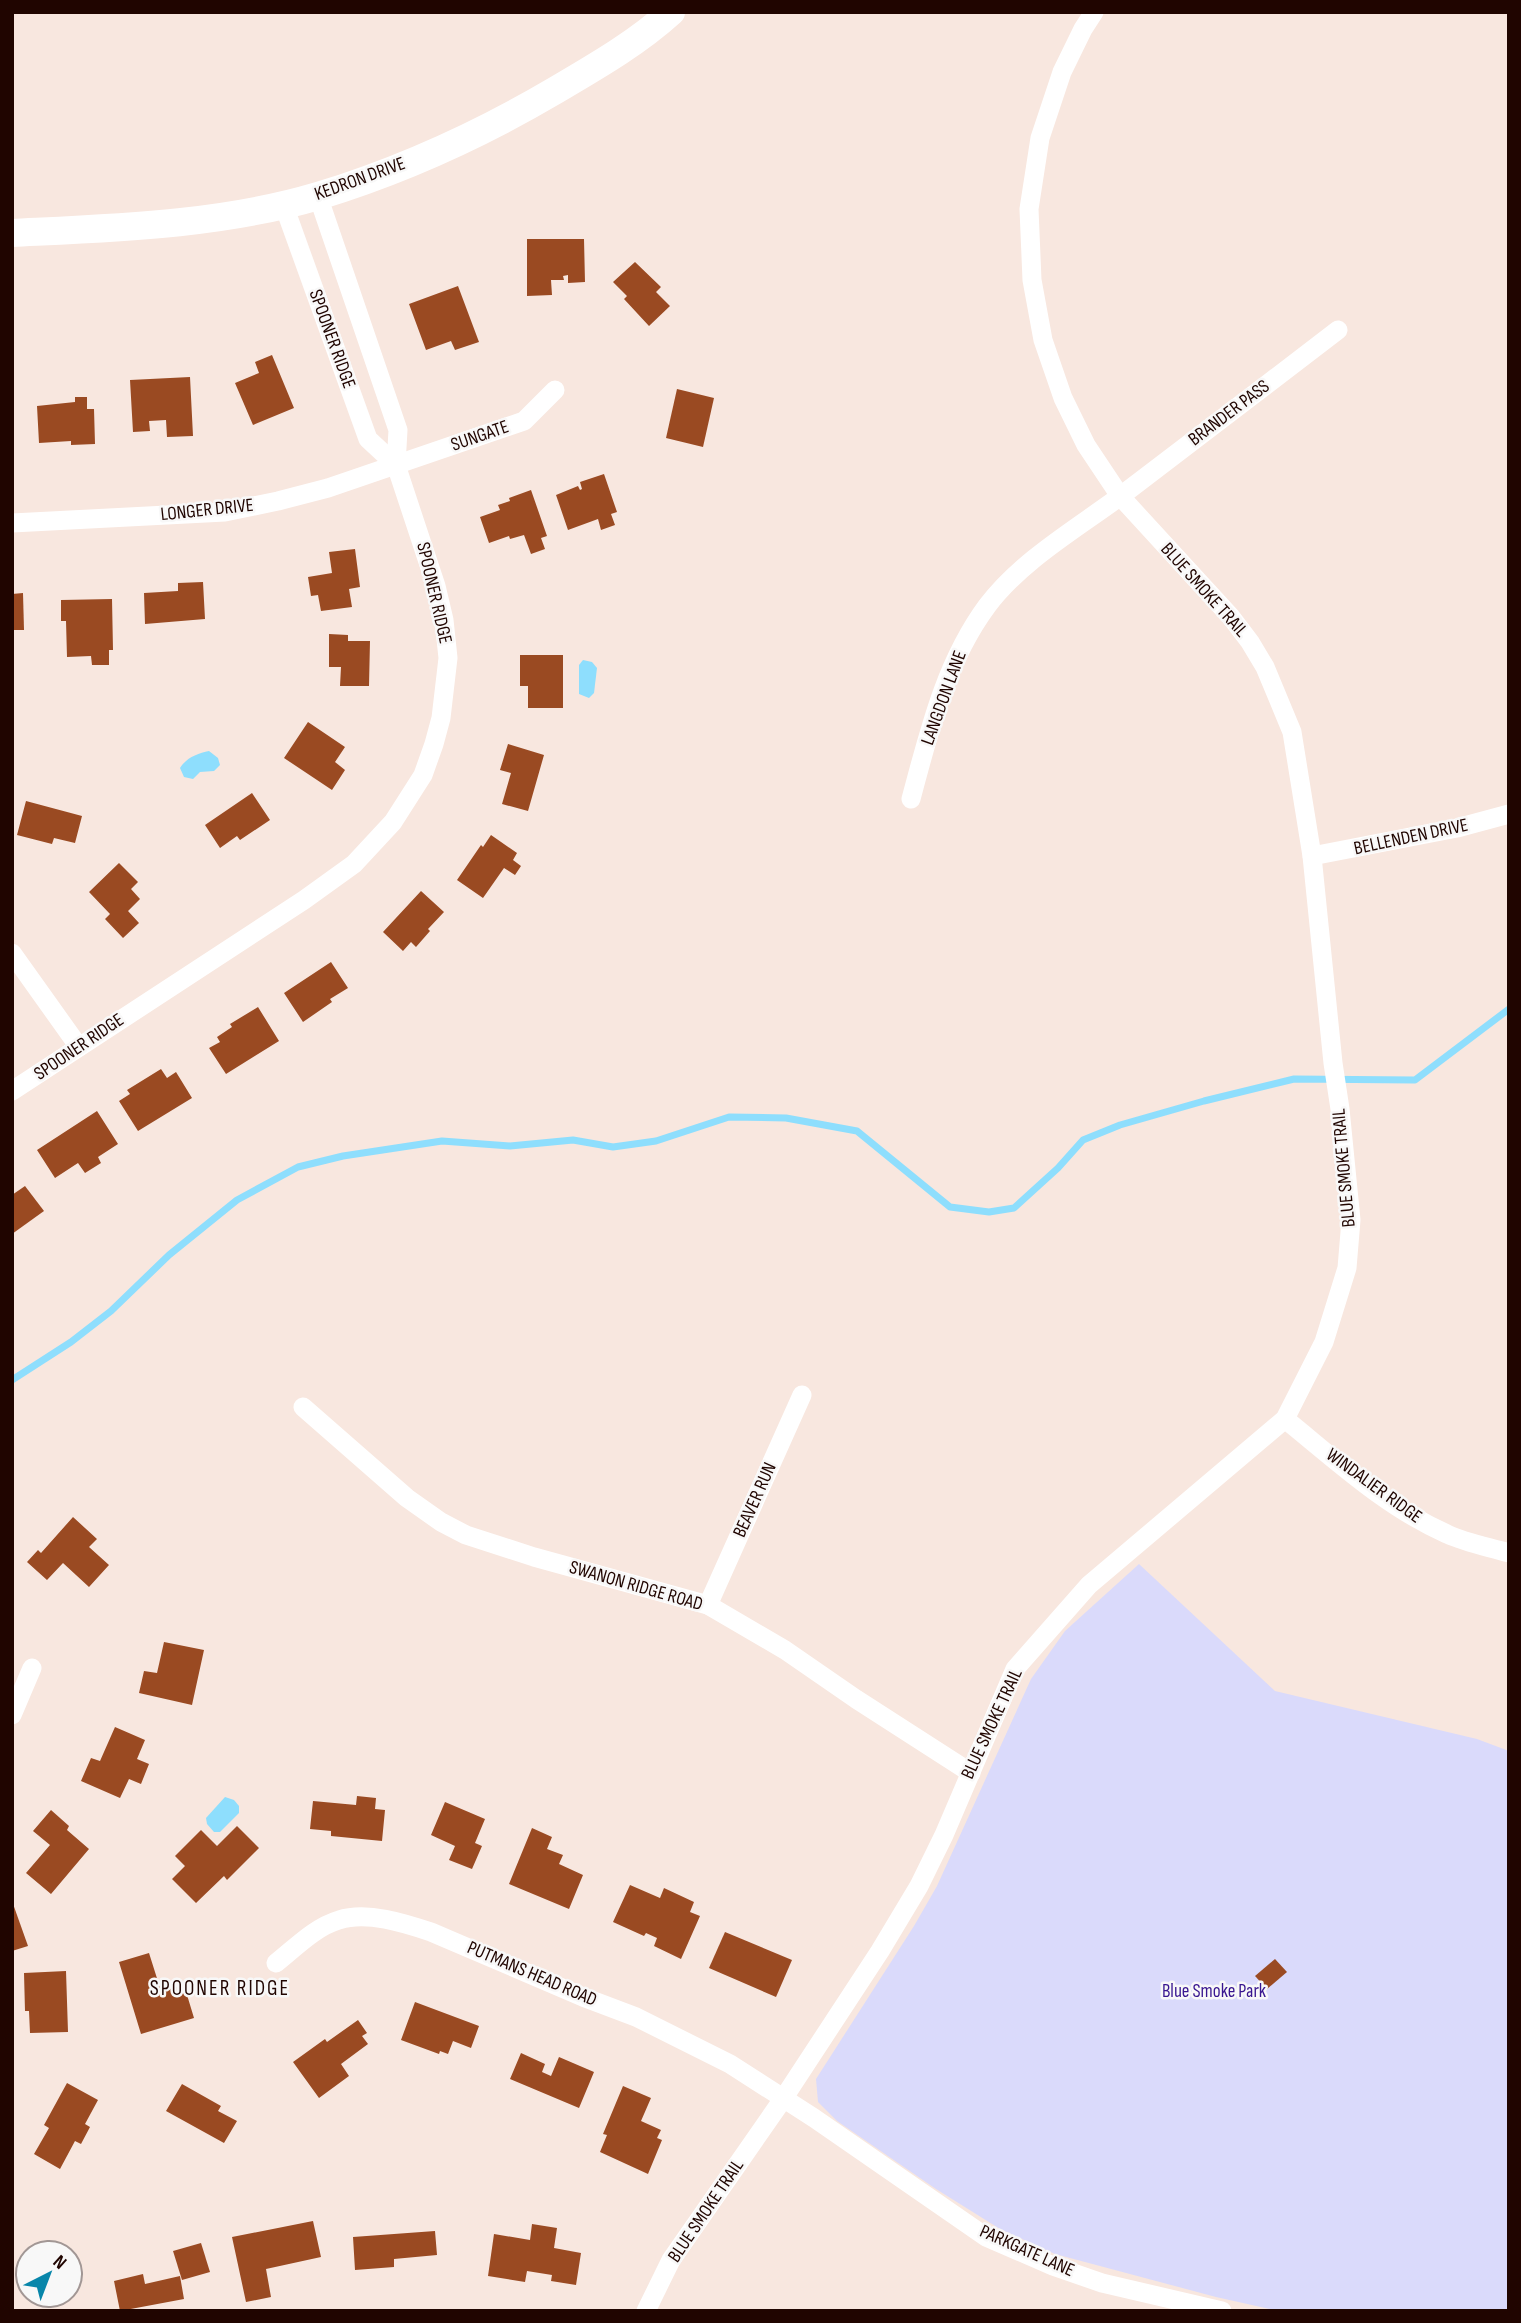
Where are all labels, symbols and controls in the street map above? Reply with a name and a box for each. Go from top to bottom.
street label: KEDRON DRIVE [312,152,408,206]
street label: SPOONER RIDGE [303,286,361,392]
street label: BRANDER PASS [1184,375,1274,451]
street label: SUNGATE [448,415,512,457]
street label: LONGER DRIVE [159,494,255,526]
street label: BLUE SMOKE TRAIL [1156,538,1252,642]
street label: SPOONER RIDGE [411,540,457,646]
street label: LANGDON LANE [916,648,972,748]
street label: BELLENDEN DRIVE [1352,814,1470,860]
street label: SPOONER RIDGE [30,1009,128,1085]
street label: BLUE SMOKE TRAIL [1327,1108,1361,1228]
street label: WINDALIER RIDGE [1322,1444,1426,1528]
street label: BEAVER RUN [728,1459,782,1541]
street label: SWANON RIDGE ROAD [567,1556,705,1616]
street label: BLUE SMOKE TRAIL [956,1665,1028,1783]
street label: PUTMANS HEAD ROAD [464,1936,600,2012]
district label: SPOONER RIDGE [150,1976,290,2001]
park label: Blue Smoke Park [1162,1980,1267,2003]
street label: BLUE SMOKE TRAIL [663,2155,749,2267]
street label: PARKGATE LANE [976,2220,1078,2282]
north arrow [14,2239,84,2309]
text: N [48,2251,71,2274]

